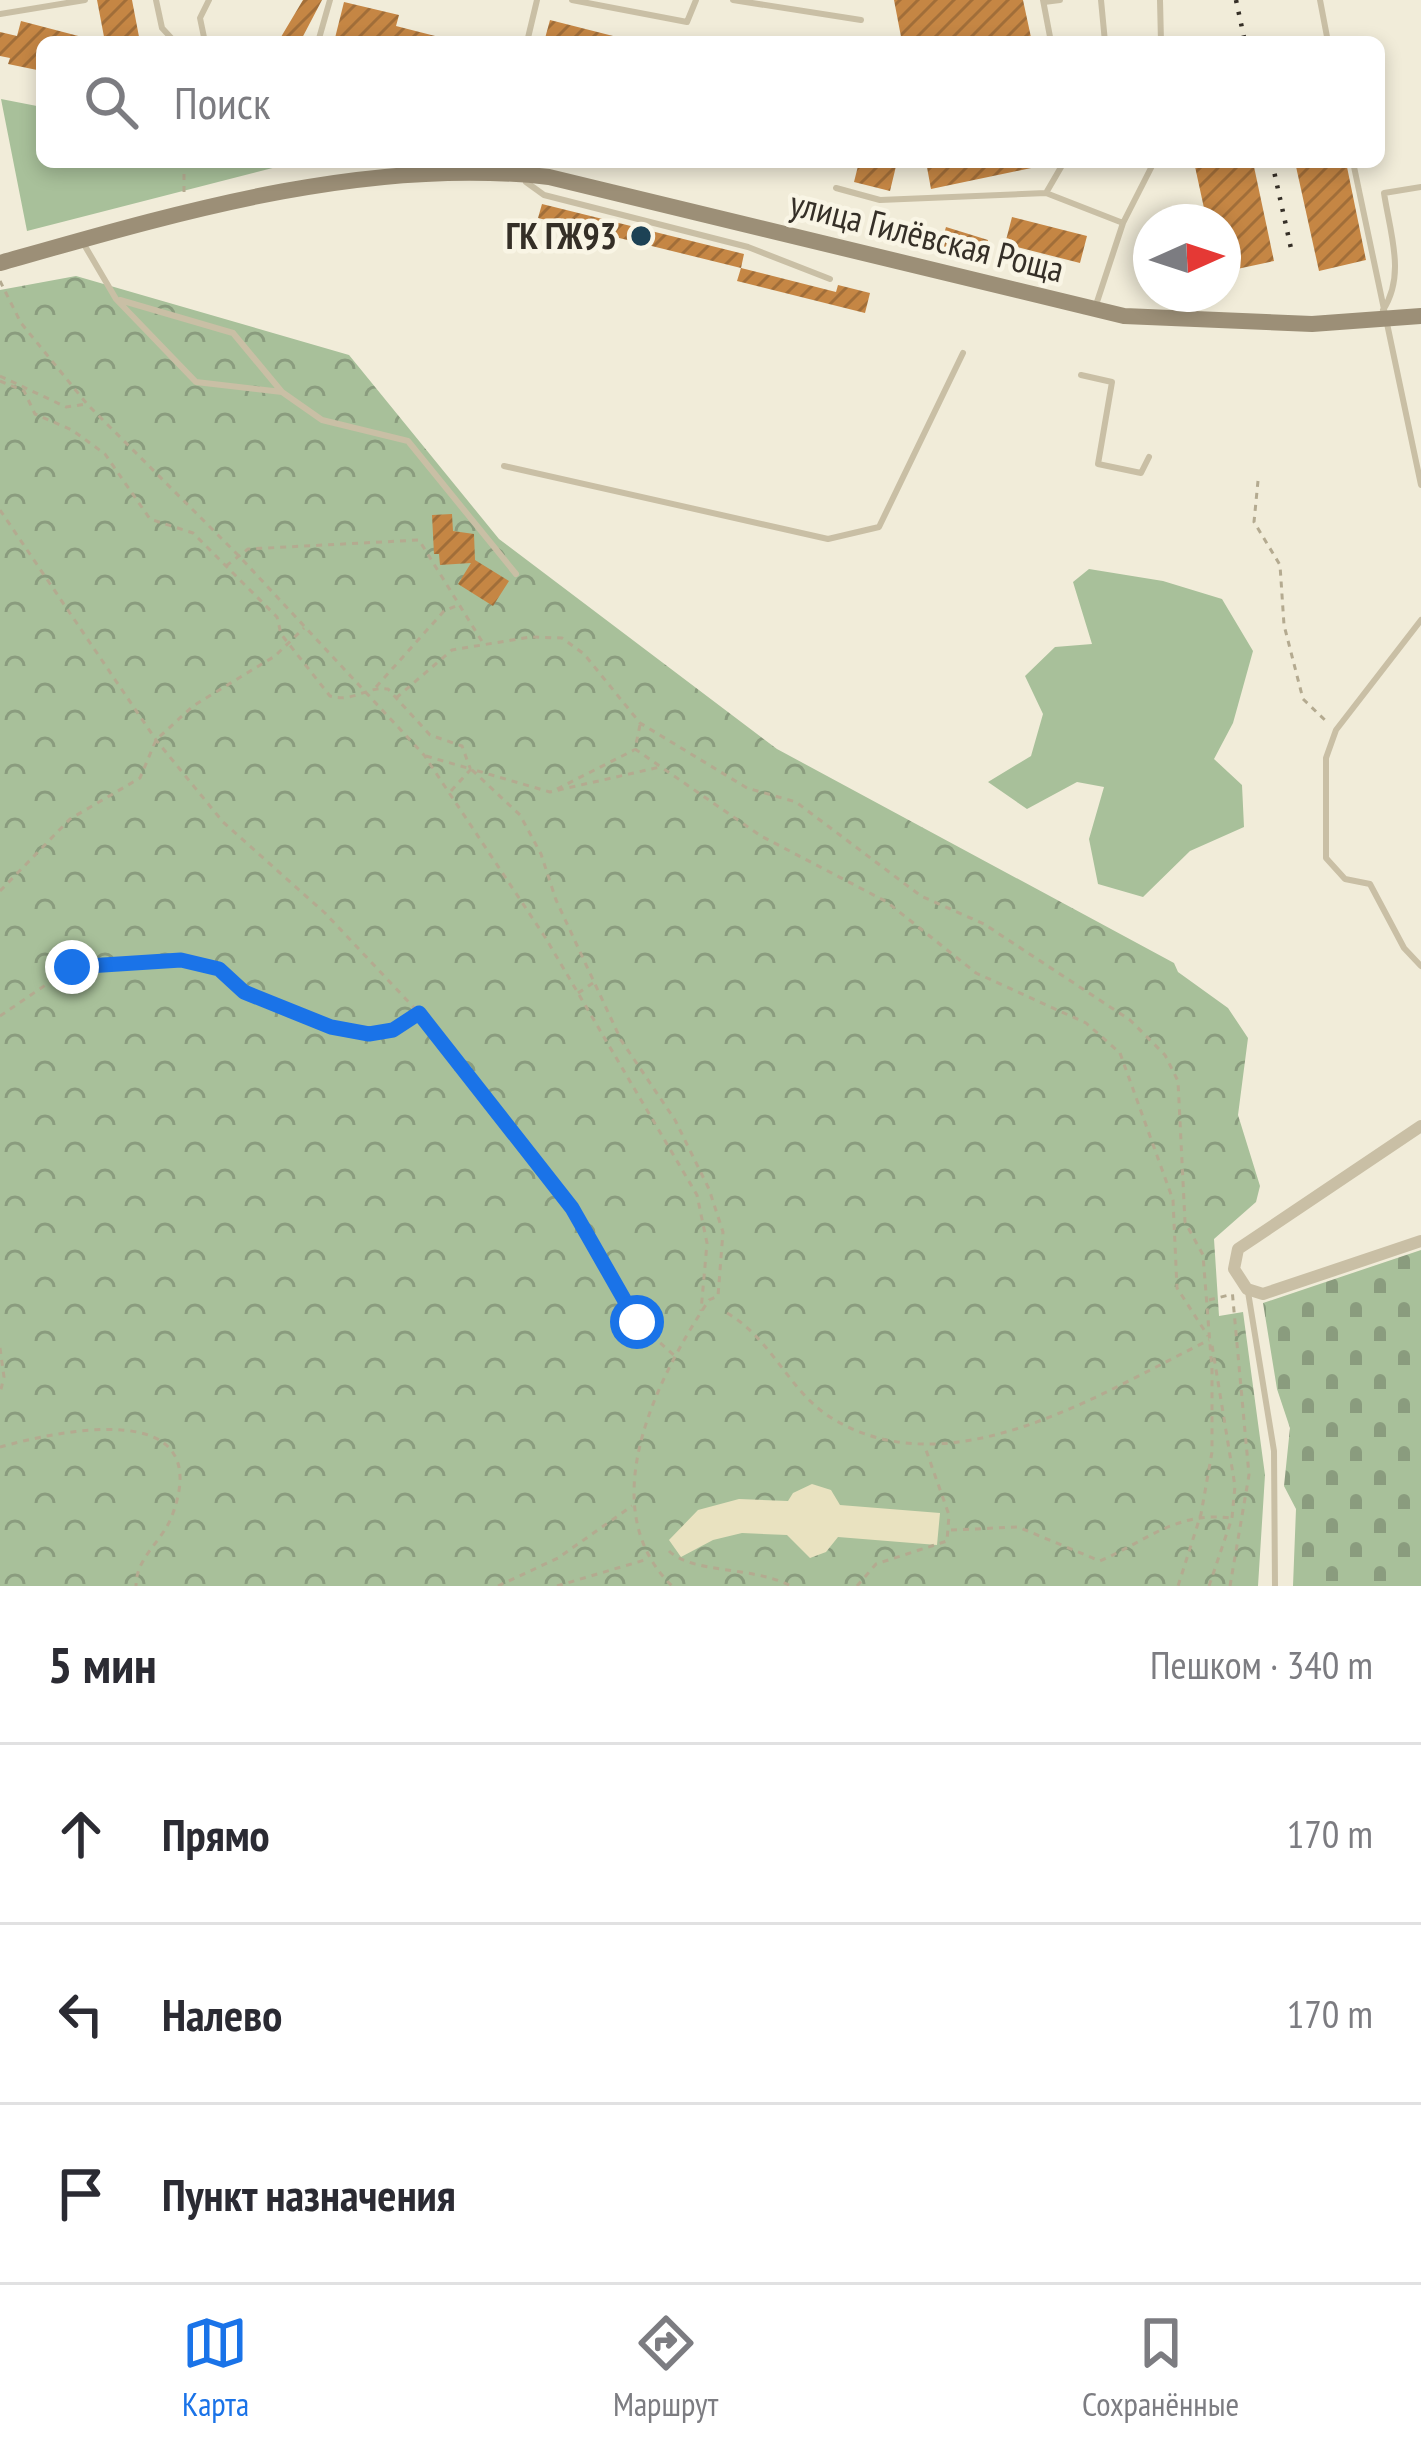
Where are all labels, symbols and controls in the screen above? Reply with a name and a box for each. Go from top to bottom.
search box [36,36,1385,168]
icon: search [78,69,144,135]
text: Поиск [174,73,270,131]
street label: улица Гилёвская Роща [785,179,1069,292]
north arrow [1133,204,1241,312]
place label: ГК ГЖ93 [506,212,617,259]
marker: ГК ГЖ93 [628,223,654,249]
route end [45,940,99,994]
route start [610,1295,664,1349]
text: 5 мин [48,1631,157,1697]
text: Пешком · 340 m [1150,1639,1373,1690]
icon: ahead [48,1801,114,1867]
text: Прямо [162,1805,270,1863]
text: 170 m [1287,1808,1373,1859]
icon: left [48,1981,114,2047]
text: Налево [162,1985,282,2043]
text: 170 m [1287,1988,1373,2039]
icon: arrive [48,2161,114,2227]
text: Пункт назначения [162,2165,456,2223]
tab: Карта [182,2310,249,2425]
tab: Маршрут [613,2310,718,2425]
tab: Сохранённые [1082,2310,1239,2425]

